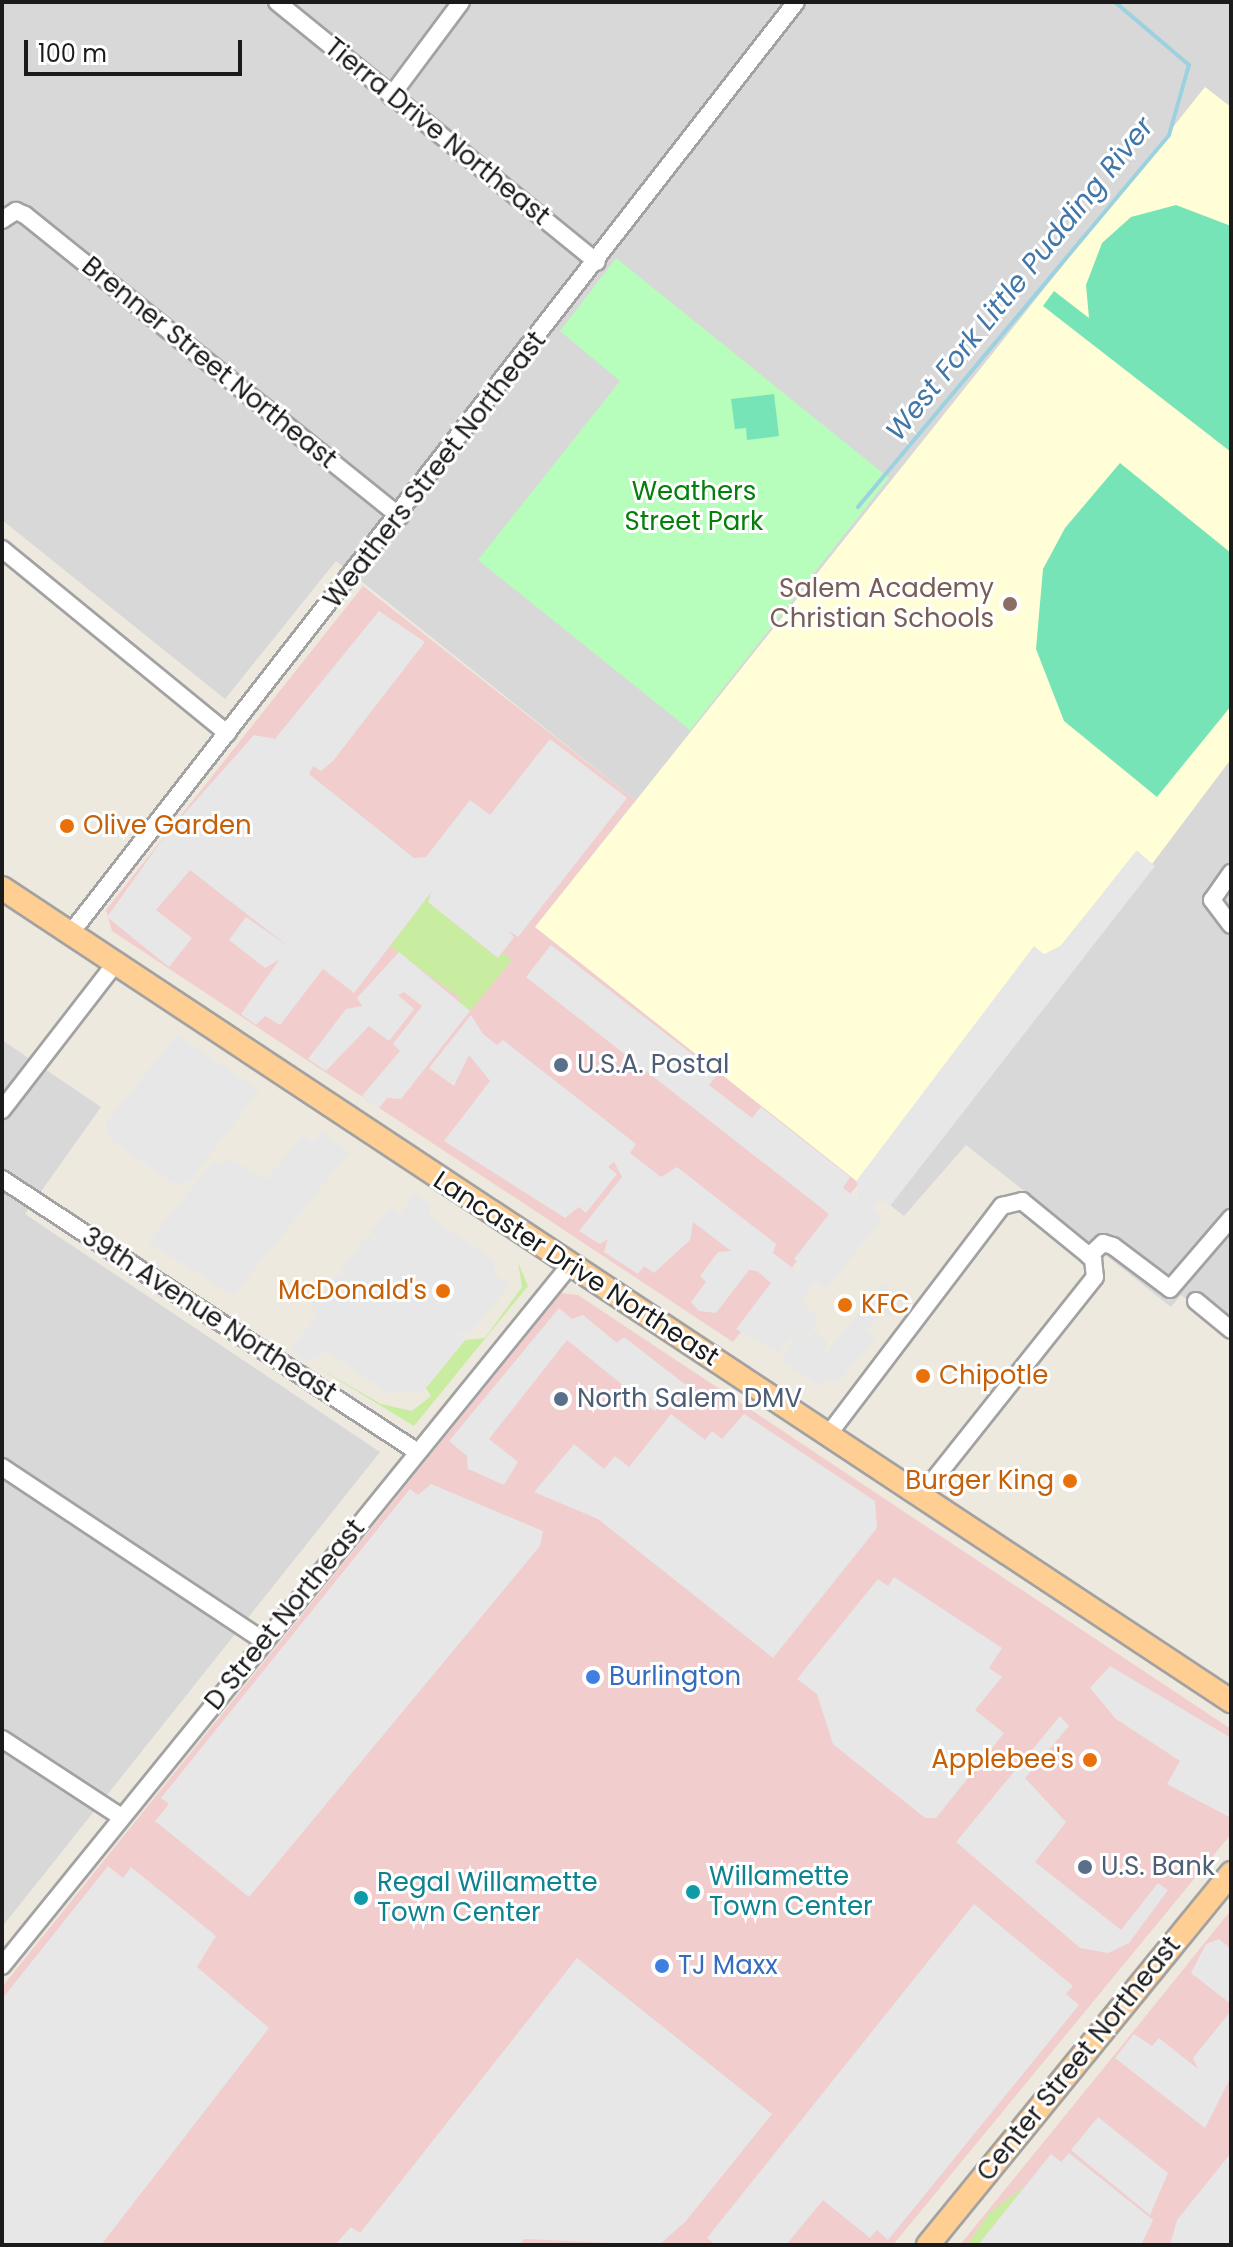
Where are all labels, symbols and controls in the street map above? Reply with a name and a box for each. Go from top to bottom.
scale bar [28,24,246,74]
street label: Tierra Drive Northeast [318,32,556,232]
text: 100 m [38,37,107,70]
water label: West Fork Little Pudding River [879,110,1161,448]
street label: Brenner Street Northeast [75,251,343,475]
street label: Weathers Street Northeast [317,326,553,614]
park label: Weathers Street Park [625,476,763,538]
place label: Salem Academy Christian Schools [770,573,994,634]
marker: Salem Academy Christian Schools [1001,595,1019,613]
place label: Olive Garden [83,810,252,842]
marker: Olive Garden [58,817,76,835]
place label: U.S.A. Postal [577,1049,729,1081]
marker: U.S.A. Postal [552,1056,570,1074]
street label: Lancaster Drive Northeast [427,1165,725,1373]
street label: 39th Avenue Northeast [76,1221,342,1409]
place label: McDonald's [278,1275,427,1307]
marker: McDonald's [434,1282,452,1300]
place label: KFC [861,1289,910,1321]
marker: KFC [836,1296,854,1314]
place label: Chipotle [939,1360,1048,1392]
marker: Chipotle [914,1367,932,1385]
place label: North Salem DMV [577,1383,802,1415]
marker: North Salem DMV [552,1390,570,1408]
place label: Burger King [905,1465,1054,1497]
marker: Burger King [1061,1472,1079,1490]
street label: D Street Northeast [199,1514,371,1716]
place label: Burlington [609,1661,741,1693]
marker: Burlington [584,1668,602,1686]
place label: Applebee's [931,1744,1074,1776]
marker: Applebee's [1081,1751,1099,1769]
place label: U.S. Bank [1101,1851,1215,1883]
marker: U.S. Bank [1076,1858,1094,1876]
place label: Willamette Town Center [709,1861,873,1922]
place label: Regal Willamette Town Center [377,1867,598,1928]
marker: Willamette Town Center [684,1883,702,1901]
marker: Regal Willamette Town Center [352,1889,370,1907]
street label: Center Street Northeast [971,1930,1187,2188]
place label: TJ Maxx [678,1950,778,1982]
marker: TJ Maxx [653,1957,671,1975]

